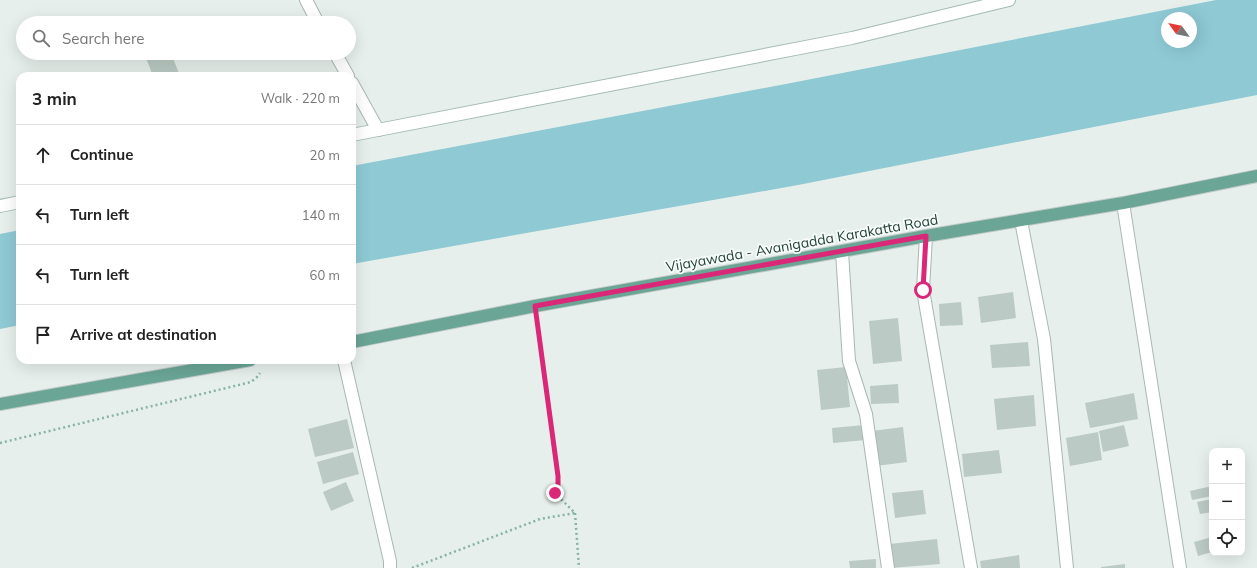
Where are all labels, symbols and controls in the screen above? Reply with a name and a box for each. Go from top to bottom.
north arrow [1161,12,1197,48]
search box [16,16,356,60]
icon: search [30,27,52,49]
text: Search here [62,29,144,48]
text: 3 min [32,88,77,109]
text: Walk · 220 m [261,90,340,106]
icon: ahead [32,144,54,166]
text: Continue [70,145,133,164]
text: 20 m [310,147,340,163]
icon: left [32,204,54,226]
text: Turn left [70,205,129,224]
text: 140 m [302,207,340,223]
street label: Vijayawada - Avanigadda Karakatta Road [665,210,939,276]
icon: left [32,264,54,286]
text: Turn left [70,265,129,284]
text: 60 m [310,267,340,283]
route start [914,281,932,299]
icon: arrive [32,324,54,346]
text: Arrive at destination [70,325,217,344]
map controls [1209,448,1245,556]
button: + [1209,448,1245,484]
route end [546,484,564,502]
button: − [1209,484,1245,520]
button: locate [1209,520,1245,556]

